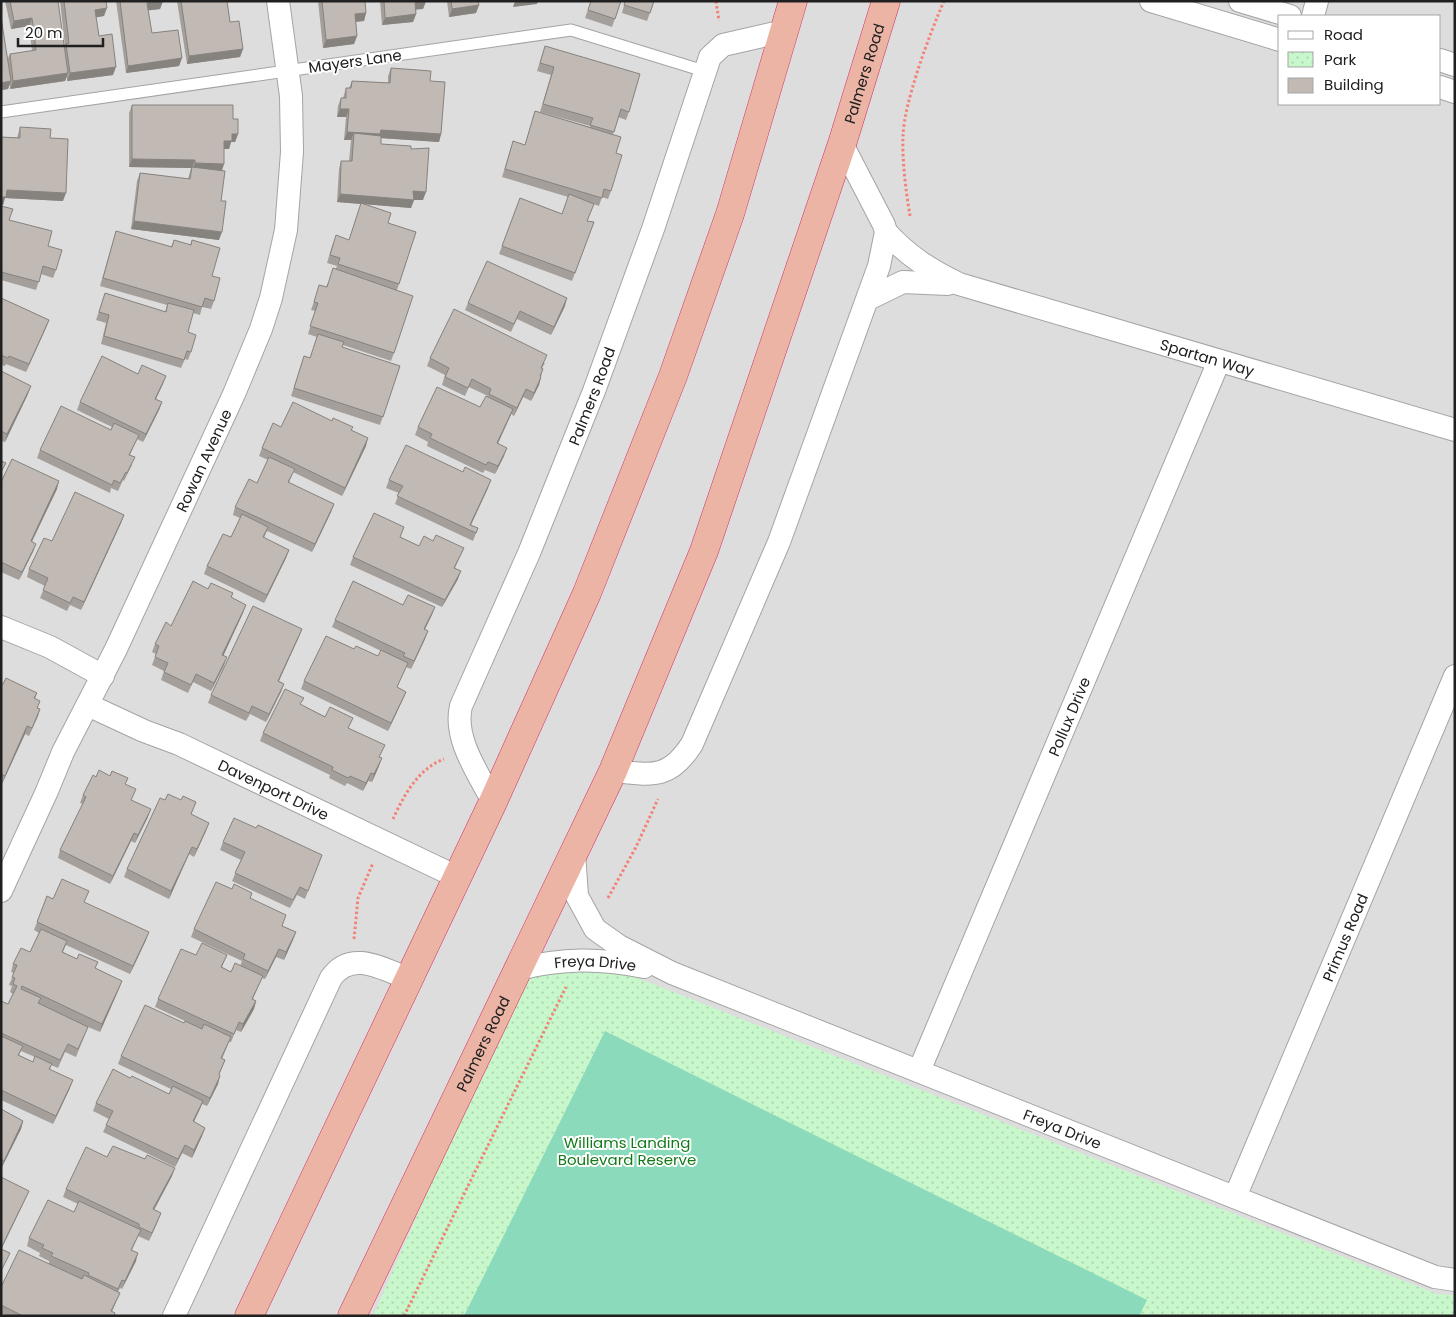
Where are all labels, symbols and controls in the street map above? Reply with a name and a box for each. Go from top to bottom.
scale bar [18,15,102,47]
legend [1278,15,1441,105]
street label: Palmers Road [838,21,889,126]
text: 20 m [25,22,63,43]
text: Road [1324,24,1363,45]
street label: Mayers Lane [307,44,403,78]
text: Park [1324,49,1356,70]
text: Building [1324,74,1384,95]
street label: Spartan Way [1158,333,1257,381]
street label: Palmers Road [563,344,620,448]
street label: Rowan Avenue [170,405,236,515]
street label: Pollux Drive [1043,674,1095,759]
street label: Davenport Drive [215,754,333,825]
street label: Primus Road [1317,890,1373,985]
street label: Freya Drive [553,950,638,976]
street label: Palmers Road [451,992,514,1095]
street label: Freya Drive [1020,1104,1105,1154]
park label: Williams Landing Boulevard Reserve [558,1132,696,1170]

